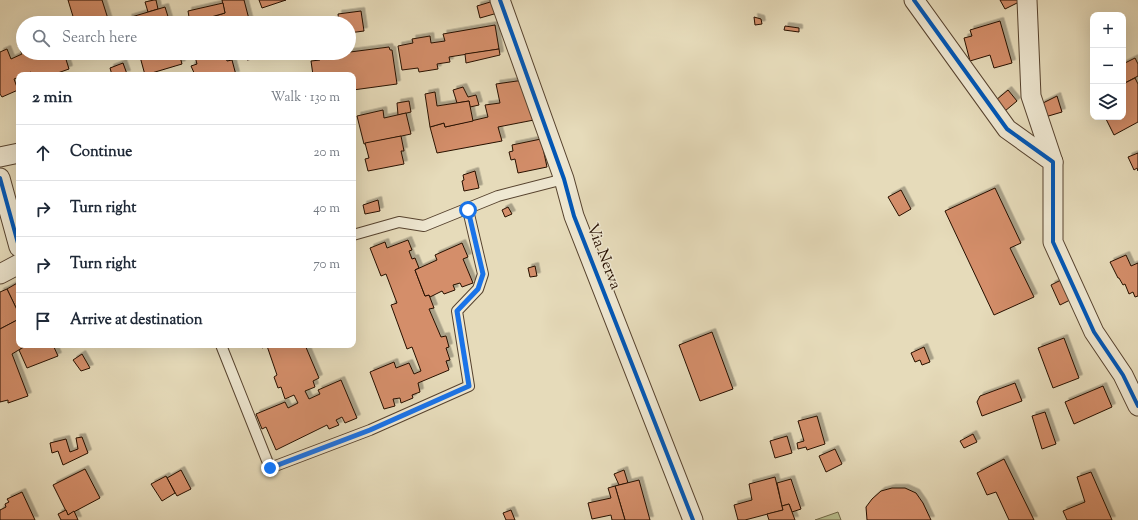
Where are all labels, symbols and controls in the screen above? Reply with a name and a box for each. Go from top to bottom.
map controls [1090,12,1126,120]
button: + [1090,12,1126,48]
search box [16,16,356,60]
icon: search [30,27,52,49]
text: Search here [62,28,137,49]
button: − [1090,48,1126,84]
button: layers [1090,84,1126,120]
text: 2 min [32,86,73,110]
text: Walk · 130 m [271,89,340,107]
icon: ahead [32,142,54,164]
text: Continue [70,142,132,163]
text: 20 m [314,144,340,162]
icon: right [32,198,54,220]
text: Turn right [70,198,136,219]
text: 40 m [313,200,340,218]
route start [459,201,477,219]
street label: Via Nerva [580,221,626,294]
icon: right [32,254,54,276]
text: Turn right [70,254,136,275]
text: 70 m [313,256,340,274]
icon: arrive [32,310,54,332]
text: Arrive at destination [70,310,203,331]
route end [261,459,279,477]

